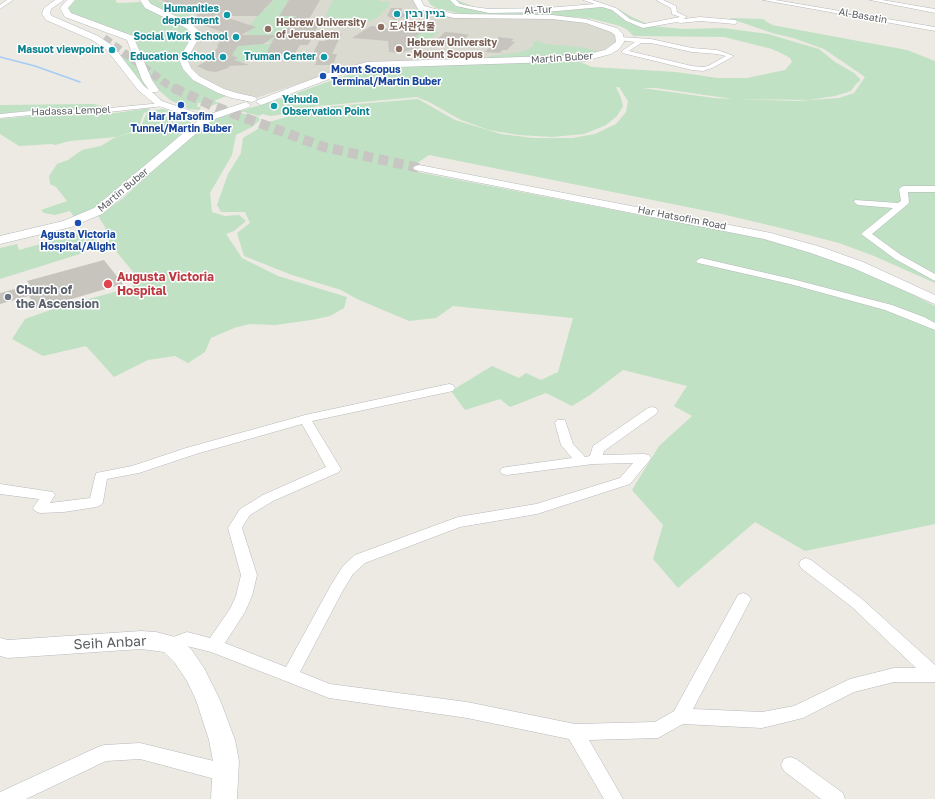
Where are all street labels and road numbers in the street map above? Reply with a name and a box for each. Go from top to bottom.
street label: Al-Tur [524,3,552,17]
street label: Al-Basatin [838,6,888,26]
street label: Martin Buber [531,50,593,66]
street label: Hadassa Lempel [31,104,111,118]
street label: Martin Buber [95,165,151,215]
street label: Har Hatsofim Road [637,204,727,232]
street label: Seih Anbar [73,633,147,653]

